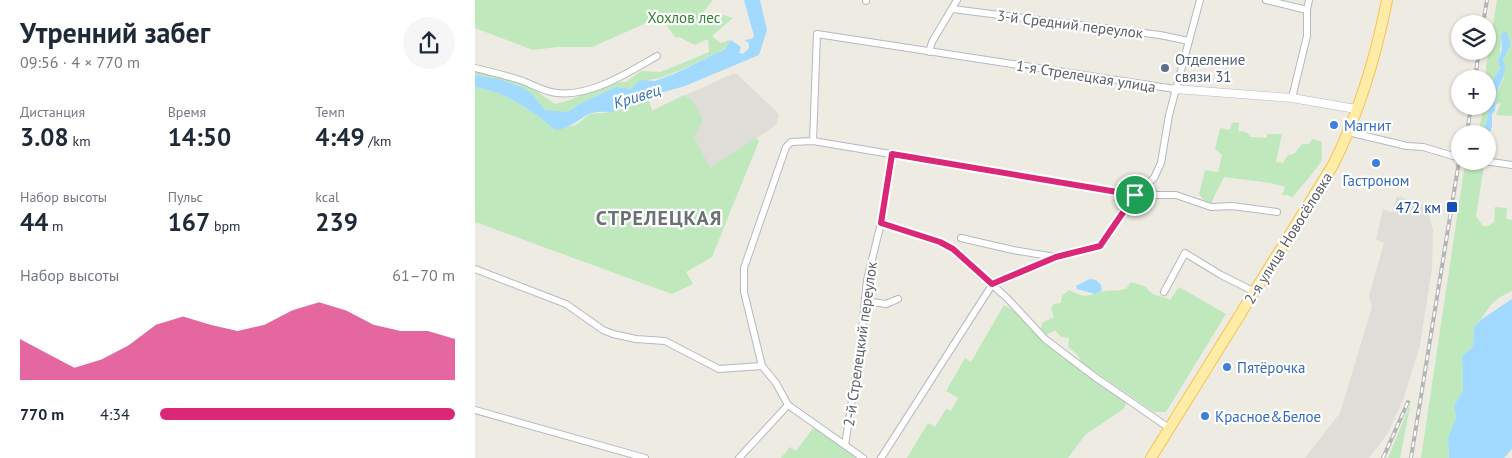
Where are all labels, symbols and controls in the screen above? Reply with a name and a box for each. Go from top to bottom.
street label: 3-й Средний переулок [996,6,1145,42]
park label: Хохлов лес [648,8,721,27]
text: Утренний забег [20,14,210,51]
map controls [1451,15,1496,170]
button: layers [1451,15,1496,60]
button: share [403,17,455,69]
place label: Отделение связи 31 [1175,50,1245,86]
text: 09:56 · 4 × 770 m [20,52,140,72]
street label: 1-я Стрелецкая улица [1015,56,1157,96]
marker: Отделение связи 31 [1159,62,1171,74]
button: + [1451,70,1496,115]
water label: Кривец [611,79,663,113]
text: Дистанция [20,103,85,121]
text: Время [168,103,206,121]
text: Темп [315,103,345,121]
place label: Магнит [1344,116,1391,135]
marker: Магнит [1328,119,1340,131]
text: 3.08 [20,121,69,153]
text: 14:50 [168,121,231,153]
text: 4:49 [315,121,365,153]
button: − [1451,125,1496,170]
text: km [69,132,91,150]
text: /km [365,132,391,150]
marker: Гастроном [1370,157,1382,169]
street label: 2-я улица Новосёловка [1240,169,1336,307]
place label: Гастроном [1343,171,1409,190]
pin [1114,174,1156,216]
icon: arrive [1121,181,1149,209]
text: Набор высоты [20,188,107,206]
text: Пульс [168,188,203,206]
text: kcal [315,188,339,206]
place label: 472 км [1396,198,1441,217]
marker: 472 км [1445,200,1459,214]
district label: СТРЕЛЕЦКАЯ [596,205,722,231]
text: 44 [20,206,48,238]
text: 167 [168,206,210,238]
text: 239 [315,206,358,238]
text: m [48,217,63,235]
text: bpm [210,217,240,235]
street label: 2-й Стрелецкий переулок [839,259,881,428]
text: Набор высоты [20,265,119,285]
text: 61–70 m [392,265,455,285]
place label: Пятёрочка [1237,358,1305,377]
marker: Пятёрочка [1221,361,1233,373]
text: 770 m [20,404,64,424]
text: 4:34 [100,404,130,424]
place label: Красное&Белое [1215,407,1321,426]
marker: Красное&Белое [1199,410,1211,422]

